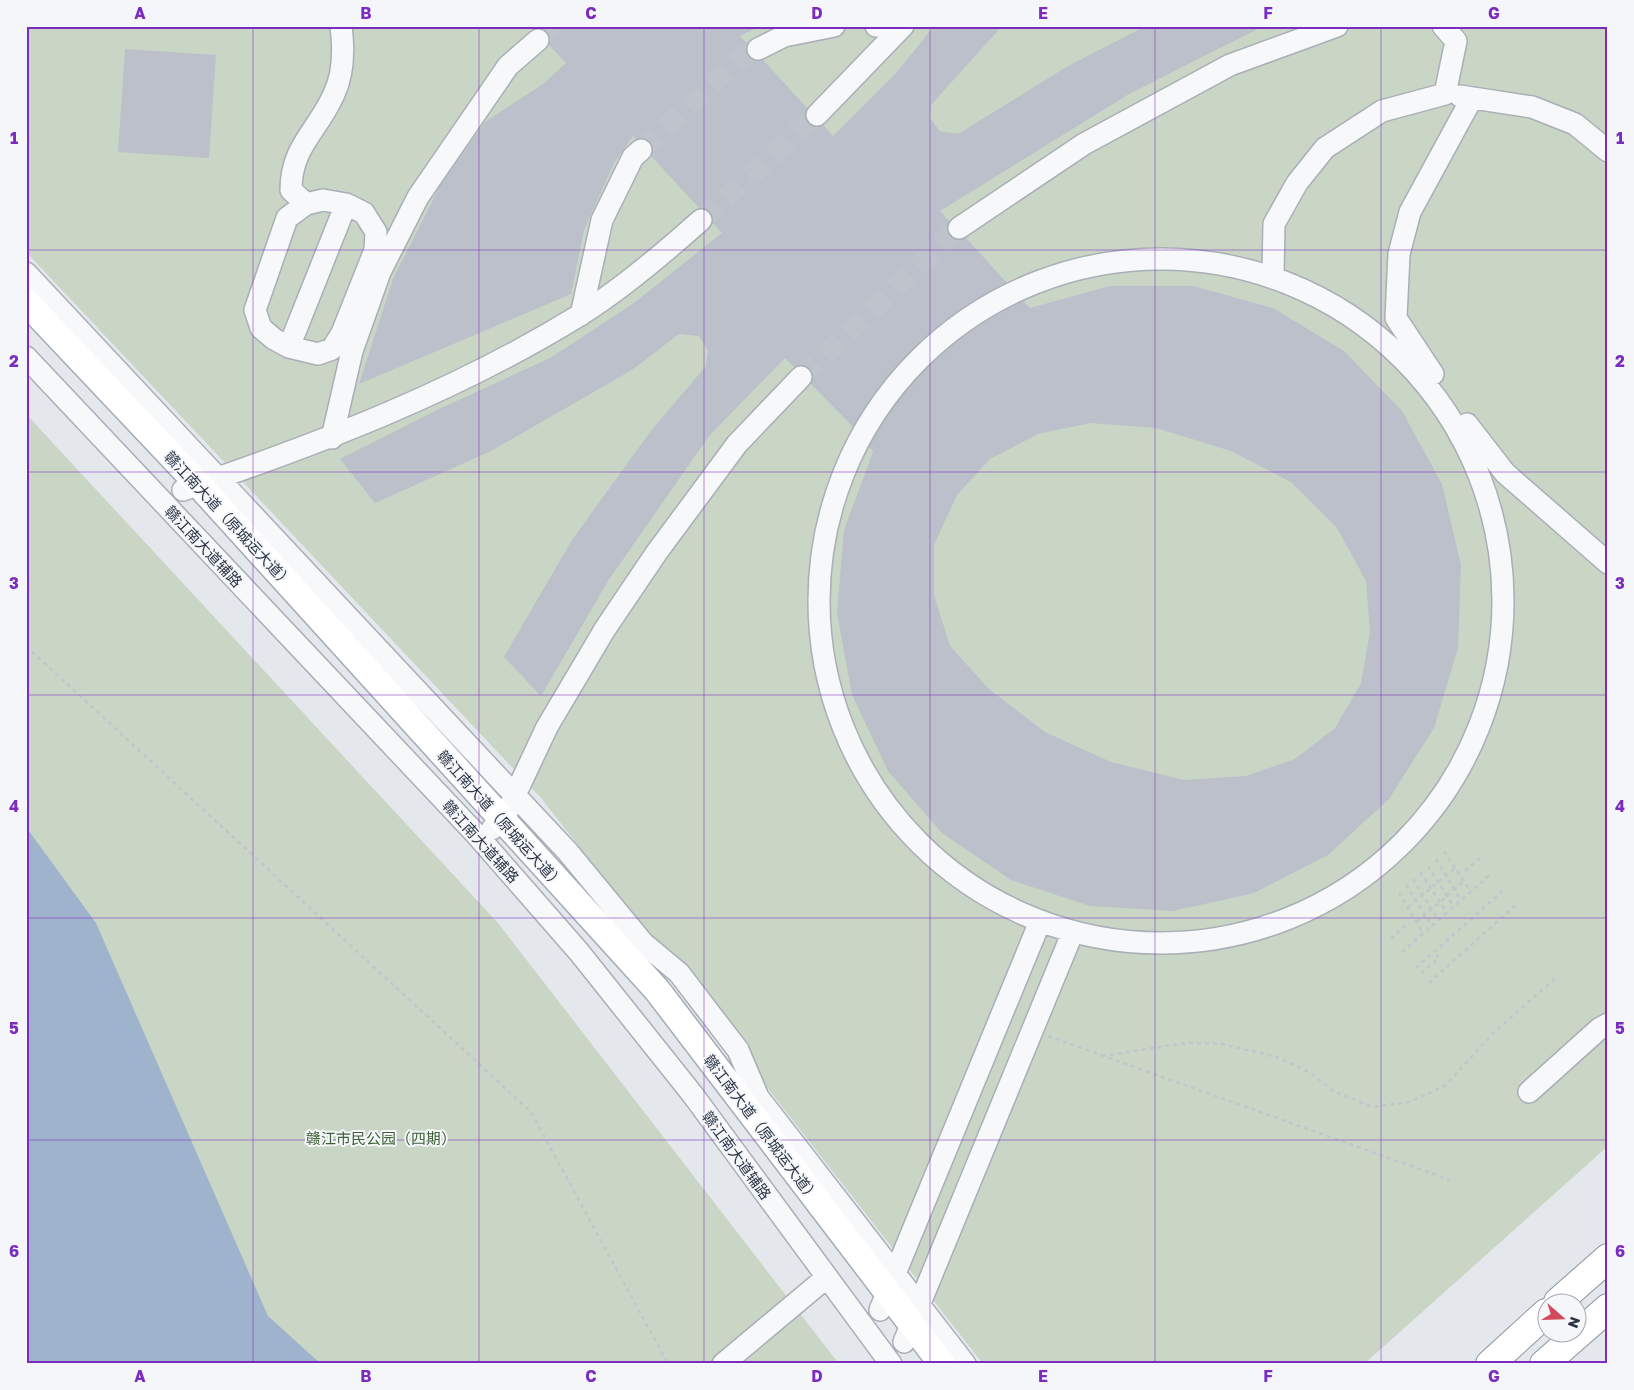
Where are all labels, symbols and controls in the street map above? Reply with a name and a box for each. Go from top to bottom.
text: A [134,3,146,23]
text: B [360,3,372,23]
text: C [585,3,597,23]
text: D [811,3,823,23]
text: E [1038,3,1048,23]
text: F [1263,3,1273,23]
text: G [1488,3,1500,23]
text: 1 [10,128,18,148]
text: 1 [1616,128,1624,148]
text: 2 [9,351,19,371]
text: 2 [1615,351,1625,371]
street label: 赣江南大道（原城运大道） [161,447,297,591]
street label: 赣江南大道辅路 [162,501,246,591]
text: 3 [9,573,19,593]
text: 3 [1615,573,1625,593]
street label: 赣江南大道（原城运大道） [434,746,568,892]
text: 4 [9,796,19,816]
street label: 赣江南大道辅路 [439,796,523,886]
text: 4 [1615,796,1625,816]
text: 5 [9,1018,19,1038]
text: 5 [1615,1018,1625,1038]
street label: 赣江南大道（原城运大道） [701,1051,823,1205]
street label: 赣江南大道辅路 [699,1107,775,1203]
park label: 赣江市民公园（四期） [306,1129,456,1147]
text: 6 [9,1241,19,1261]
text: 6 [1615,1241,1625,1261]
north arrow [1536,1292,1586,1342]
text: N [1565,1315,1584,1331]
text: A [134,1366,146,1386]
text: B [360,1366,372,1386]
text: C [585,1366,597,1386]
text: D [811,1366,823,1386]
text: E [1038,1366,1048,1386]
text: F [1263,1366,1273,1386]
text: G [1488,1366,1500,1386]

